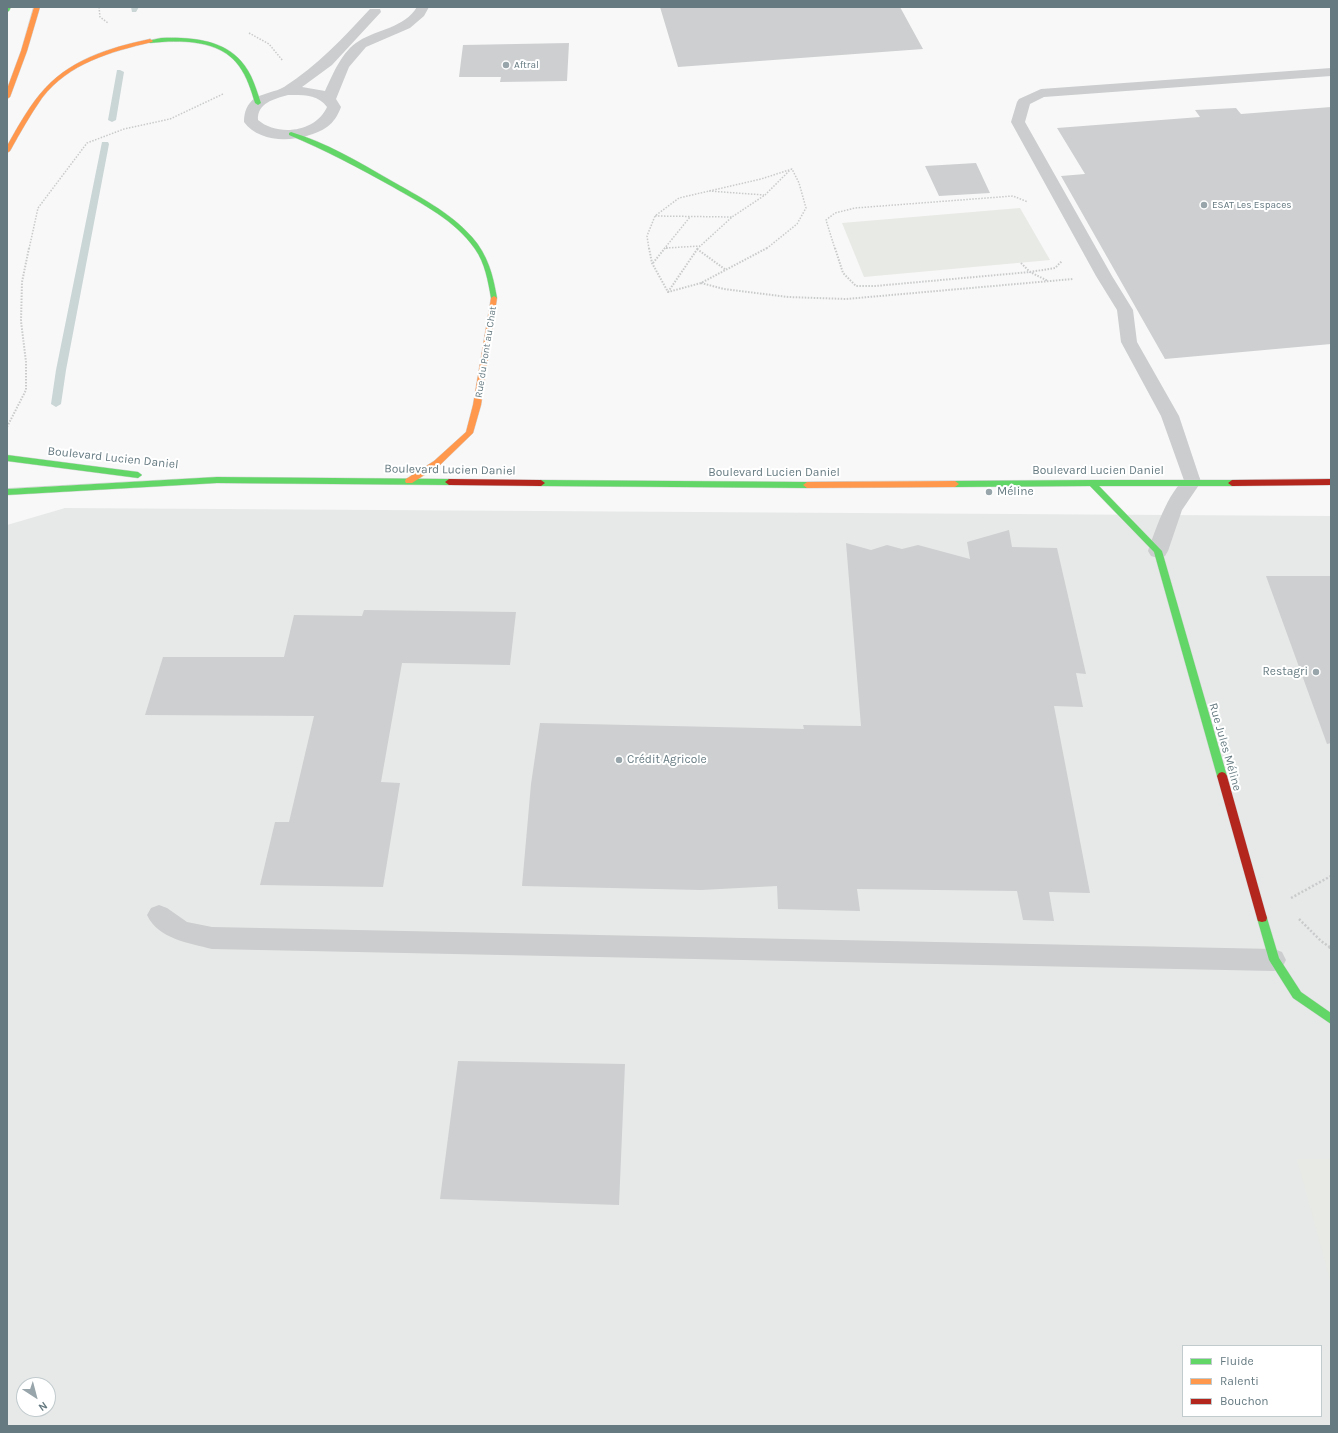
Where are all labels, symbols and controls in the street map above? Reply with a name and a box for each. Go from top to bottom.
place label: Aftral [514,59,539,71]
marker: Aftral [501,60,511,70]
place label: ESAT Les Espaces [1212,199,1292,211]
marker: ESAT Les Espaces [1199,200,1209,210]
street label: Rue du Pont au Chat [473,305,499,399]
street label: Boulevard Lucien Daniel [47,444,179,472]
street label: Boulevard Lucien Daniel [384,462,516,478]
street label: Boulevard Lucien Daniel [1032,464,1164,478]
street label: Boulevard Lucien Daniel [708,466,840,480]
place label: Méline [997,485,1034,499]
marker: Méline [984,487,994,497]
place label: Restagri [1262,665,1308,679]
marker: Restagri [1311,667,1321,677]
street label: Rue Jules Méline [1206,701,1244,793]
place label: Crédit Agricole [627,753,707,767]
marker: Crédit Agricole [614,755,624,765]
legend [1182,1345,1322,1417]
text: Fluide [1220,1354,1254,1368]
text: Ralenti [1220,1374,1259,1388]
north arrow [16,1377,56,1417]
text: Bouchon [1220,1394,1269,1408]
text: N [36,1399,50,1414]

